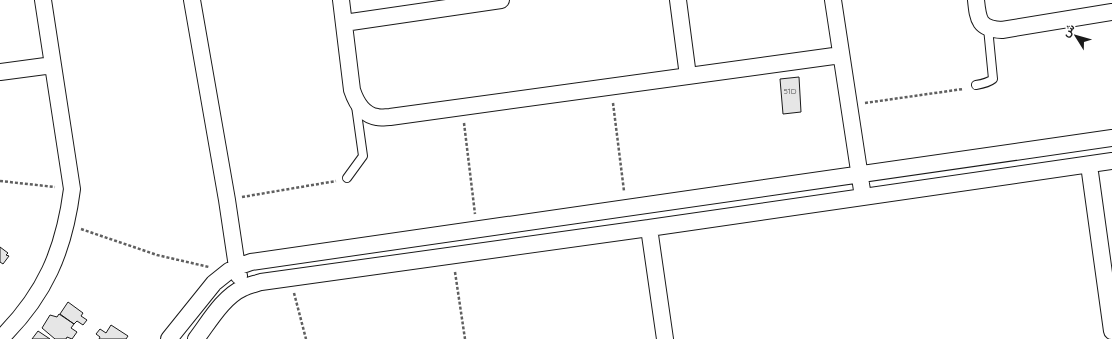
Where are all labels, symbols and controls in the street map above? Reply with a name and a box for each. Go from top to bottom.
north arrow [1056,16,1096,56]
text: ش [1058,20,1078,39]
house number: 51D [783,86,797,96]

